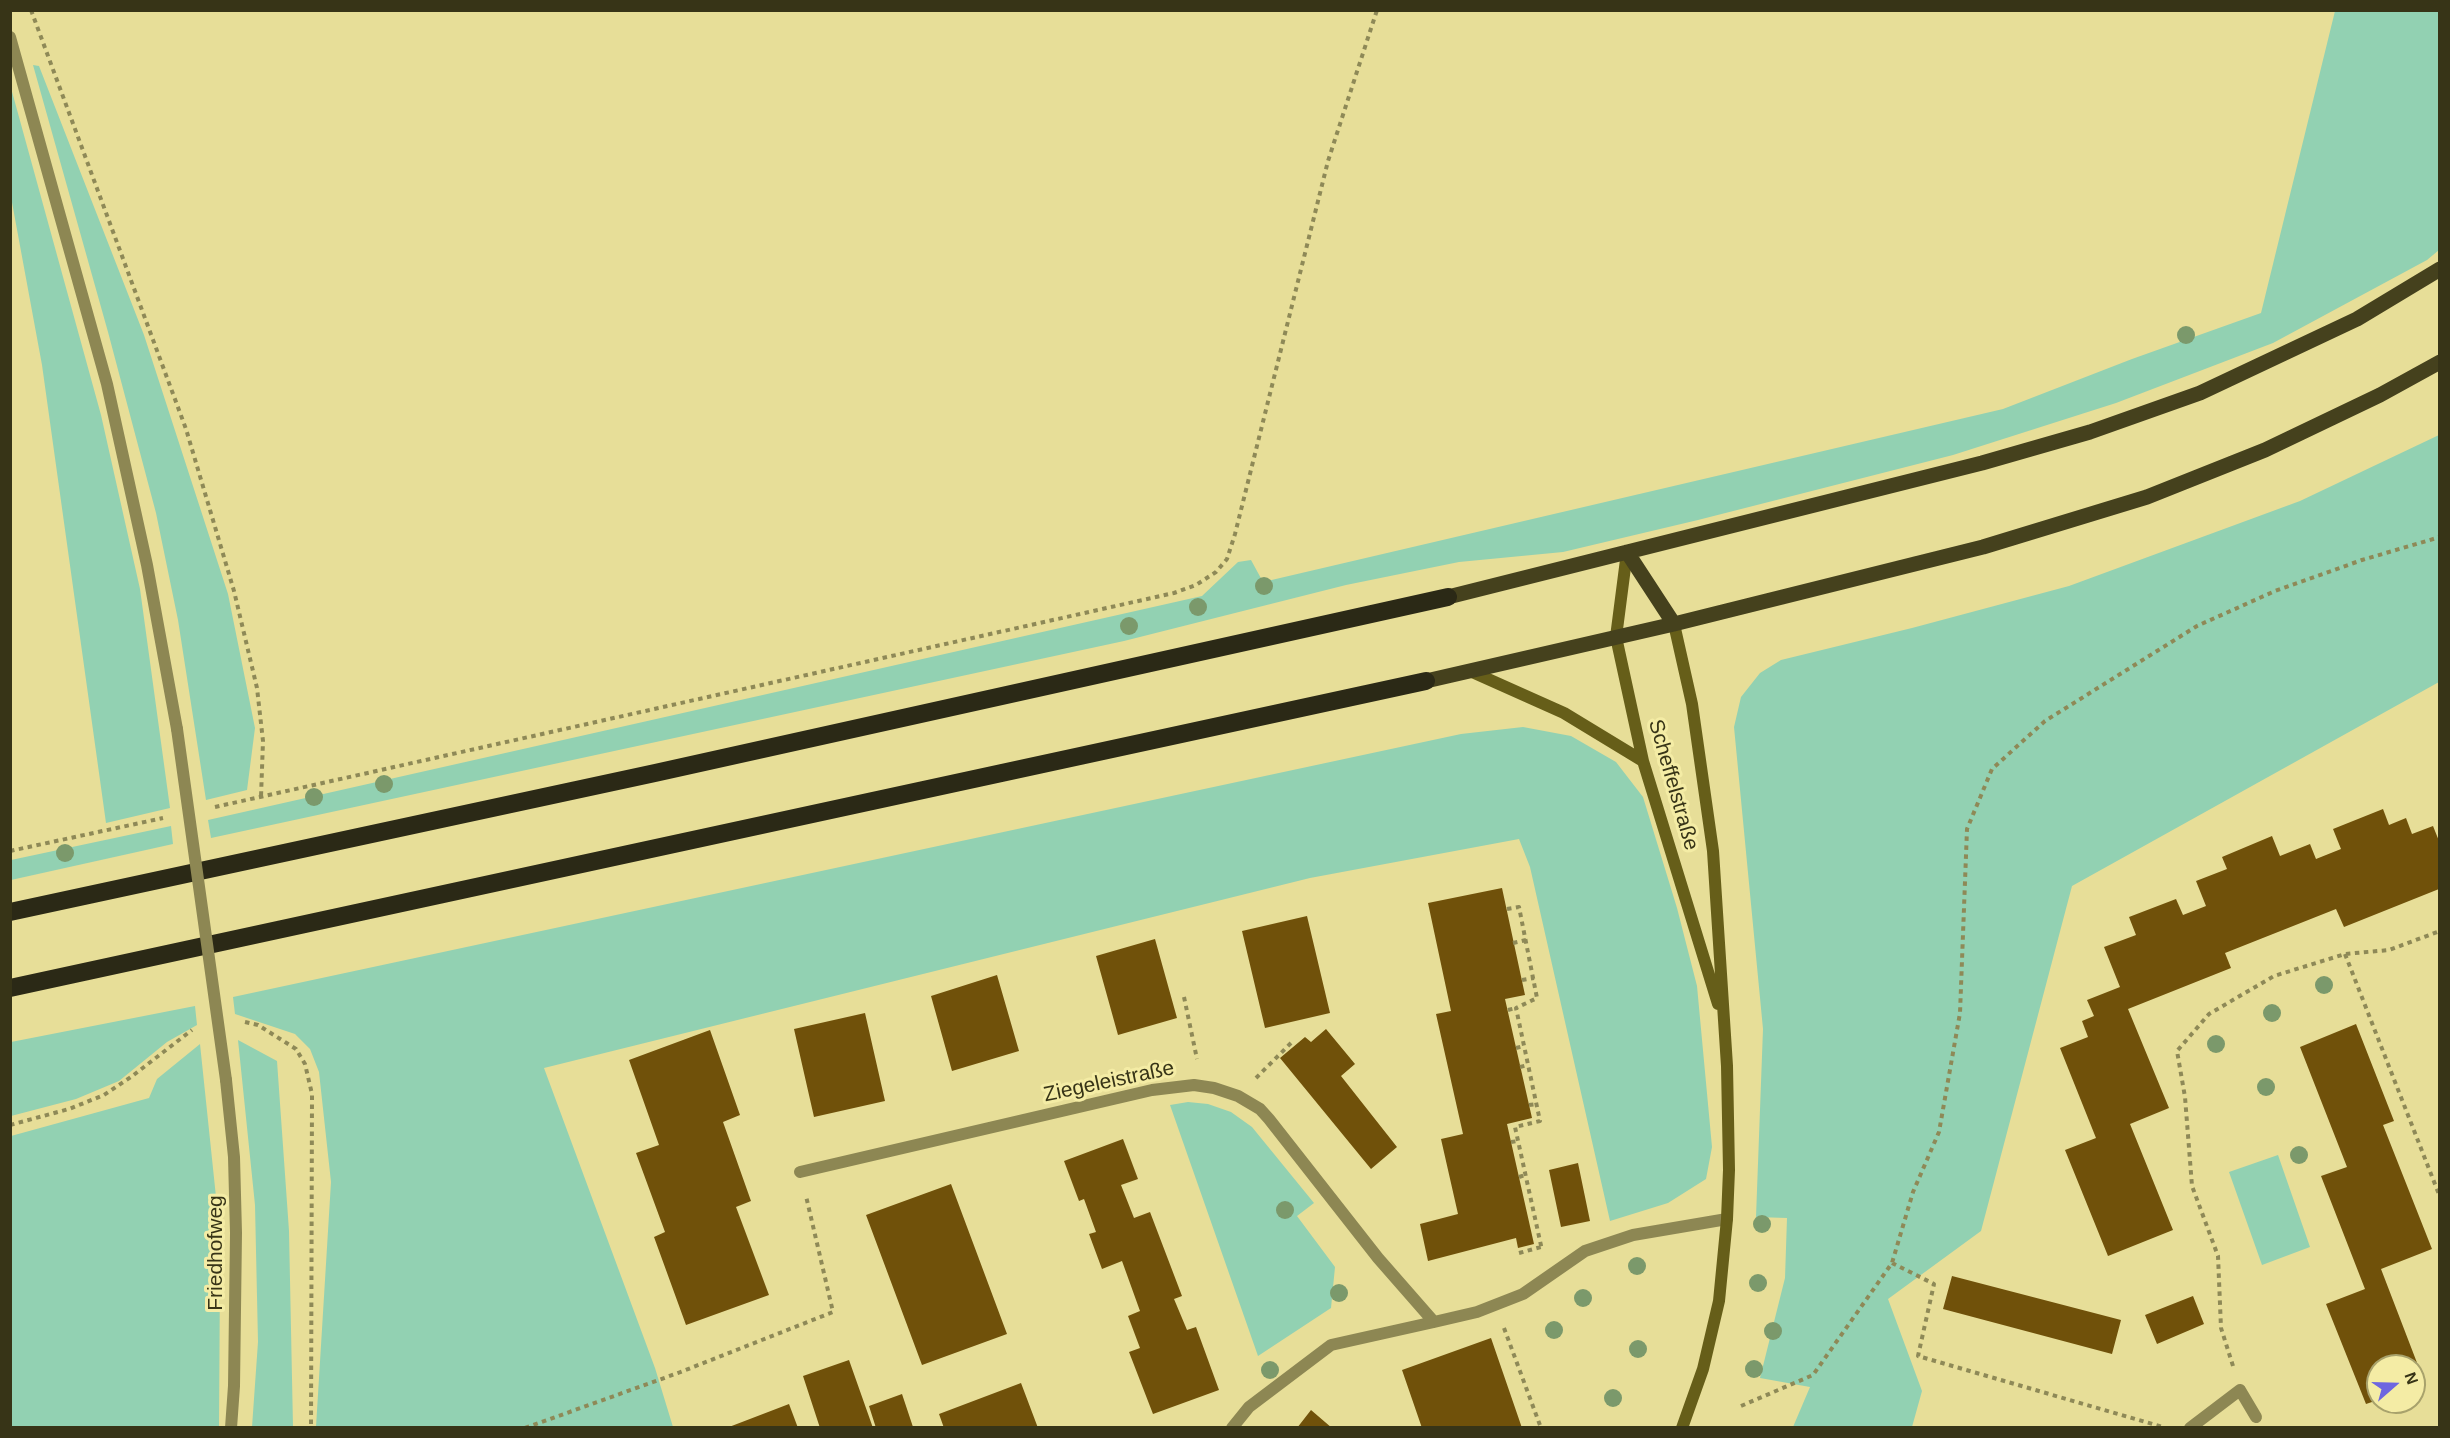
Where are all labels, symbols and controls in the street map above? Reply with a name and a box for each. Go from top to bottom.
street label: Scheffelstraße [1642,717,1704,853]
street label: Ziegeleistraße [1041,1056,1177,1108]
street label: Friedhofweg [203,1195,229,1311]
north arrow [2366,1354,2426,1414]
text: N [2402,1370,2421,1387]

